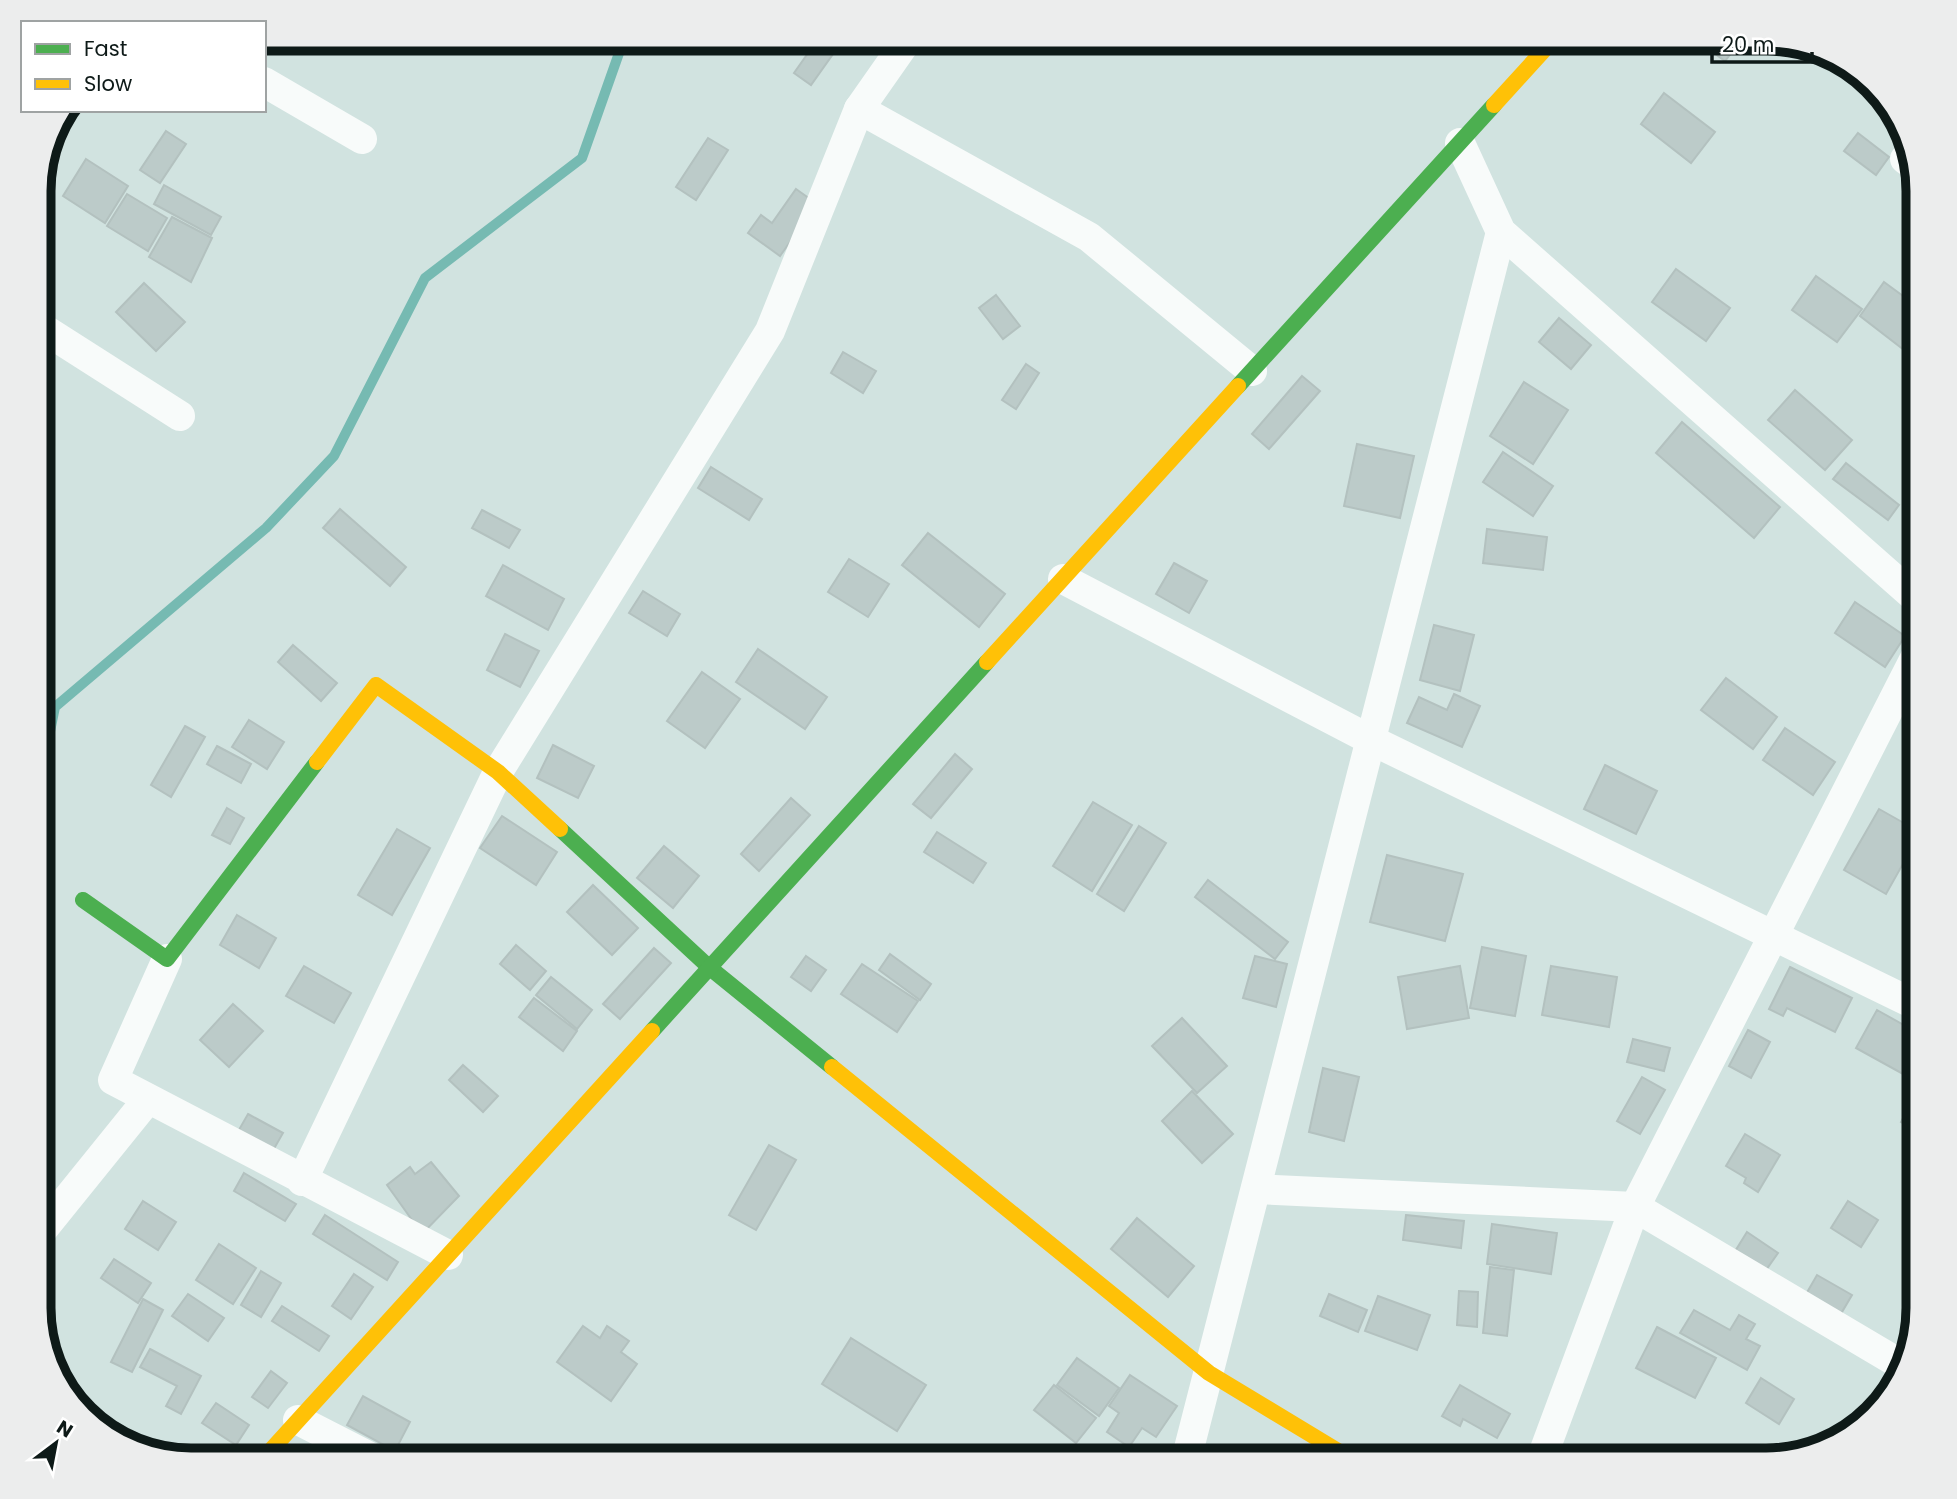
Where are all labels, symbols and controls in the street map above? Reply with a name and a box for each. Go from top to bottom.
legend [21,21,266,112]
scale bar [1712,21,1812,65]
text: 20 m [1722,30,1775,59]
text: Fast [84,34,127,63]
text: Slow [84,69,132,98]
north arrow [21,1408,91,1478]
text: N [52,1414,78,1444]

